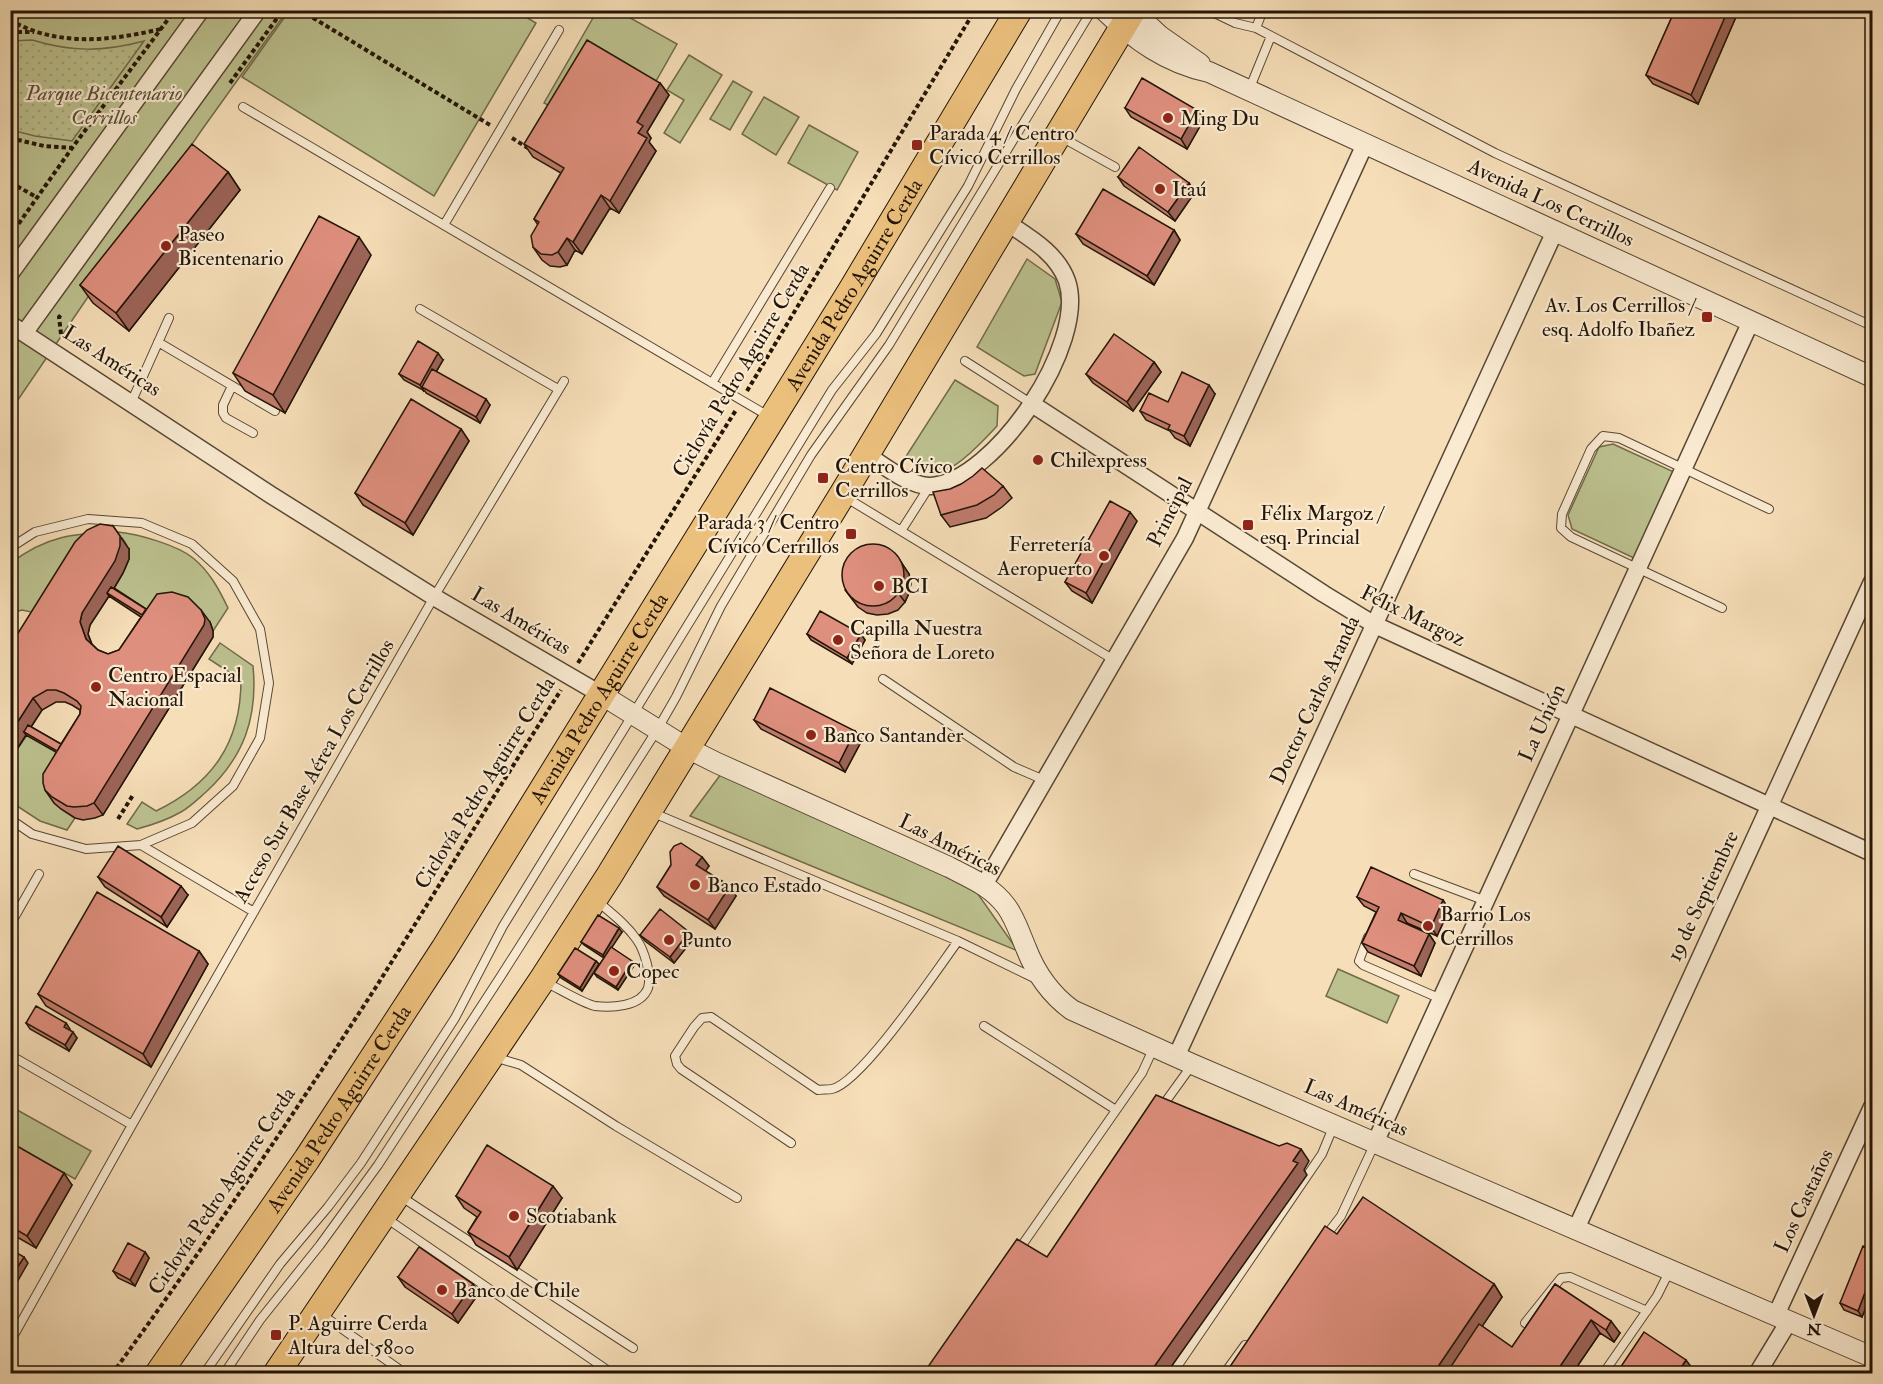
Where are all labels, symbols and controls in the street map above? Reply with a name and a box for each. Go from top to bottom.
park label: Parque Bicentenario Cerrillos [24,80,183,131]
place label: Ming Du [1180,105,1260,132]
marker: Ming Du [1161,111,1175,125]
place label: Parada 4 / Centro Cívico Cerrillos [929,120,1074,171]
marker: Parada 4 / Centro Cívico Cerrillos [910,138,924,152]
street label: Avenida Los Cerrillos [1463,152,1639,253]
street label: Avenida Pedro Aguirre Cerda [778,173,929,396]
place label: Itaú [1172,176,1207,203]
marker: Itaú [1153,182,1167,196]
place label: Paseo Bicentenario [178,221,284,272]
marker: Paseo Bicentenario [159,239,173,253]
street label: Ciclovía Pedro Aguirre Cerda [666,258,816,482]
place label: Av. Los Cerrillos / esq. Adolfo Ibañez [1542,292,1698,343]
marker: Av. Los Cerrillos / esq. Adolfo Ibañez [1700,310,1714,324]
street label: Las Américas [58,319,166,403]
place label: Chilexpress [1050,447,1147,474]
place label: Centro Cívico Cerrillos [835,453,953,504]
marker: Chilexpress [1031,453,1045,467]
marker: Centro Cívico Cerrillos [816,471,830,485]
street label: Principal [1141,472,1199,551]
place label: Félix Margoz / esq. Princial [1260,500,1386,551]
place label: Parada 3 / Centro Cívico Cerrillos [697,509,839,560]
marker: Félix Margoz / esq. Princial [1241,518,1255,532]
marker: Parada 3 / Centro Cívico Cerrillos [844,527,858,541]
place label: Ferretería Aeropuerto [996,531,1092,582]
marker: Ferretería Aeropuerto [1097,549,1111,563]
place label: BCI [891,573,929,600]
marker: BCI [872,579,886,593]
street label: Félix Margoz [1356,579,1470,653]
street label: Las Américas [466,581,576,661]
street label: Avenida Pedro Aguirre Cerda [523,587,675,810]
street label: Doctor Carlos Aranda [1264,611,1366,789]
place label: Capilla Nuestra Señora de Loreto [850,615,995,666]
marker: Capilla Nuestra Señora de Loreto [831,633,845,647]
street label: Acceso Sur Base Aérea Los Cerrillos [227,634,401,909]
place label: Centro Espacial Nacional [108,662,242,713]
street label: Ciclovía Pedro Aguirre Cerda [409,672,562,894]
marker: Centro Espacial Nacional [89,680,103,694]
street label: La Unión [1512,680,1572,766]
place label: Banco Santander [823,722,963,749]
marker: Banco Santander [804,728,818,742]
street label: Las Américas [894,808,1006,882]
street label: 19 de Septiembre [1661,826,1745,966]
place label: Banco Estado [707,872,821,899]
marker: Banco Estado [688,878,702,892]
place label: Barrio Los Cerrillos [1440,901,1531,952]
marker: Barrio Los Cerrillos [1421,919,1435,933]
place label: Punto [681,927,732,954]
marker: Punto [662,933,676,947]
place label: Copec [626,958,680,985]
marker: Copec [607,964,621,978]
street label: Avenida Pedro Aguirre Cerda [260,1000,417,1219]
street label: Las Américas [1300,1073,1412,1143]
street label: Ciclovía Pedro Aguirre Cerda [142,1082,302,1300]
street label: Los Castaños [1768,1145,1840,1257]
place label: Scotiabank [526,1203,617,1230]
marker: Scotiabank [507,1209,521,1223]
place label: Banco de Chile [454,1277,580,1304]
marker: Banco de Chile [435,1283,449,1297]
north arrow [1784,1285,1844,1345]
place label: P. Aguirre Cerda Altura del 5800 [287,1310,428,1361]
text: N [1806,1319,1822,1339]
marker: P. Aguirre Cerda Altura del 5800 [269,1328,283,1342]

